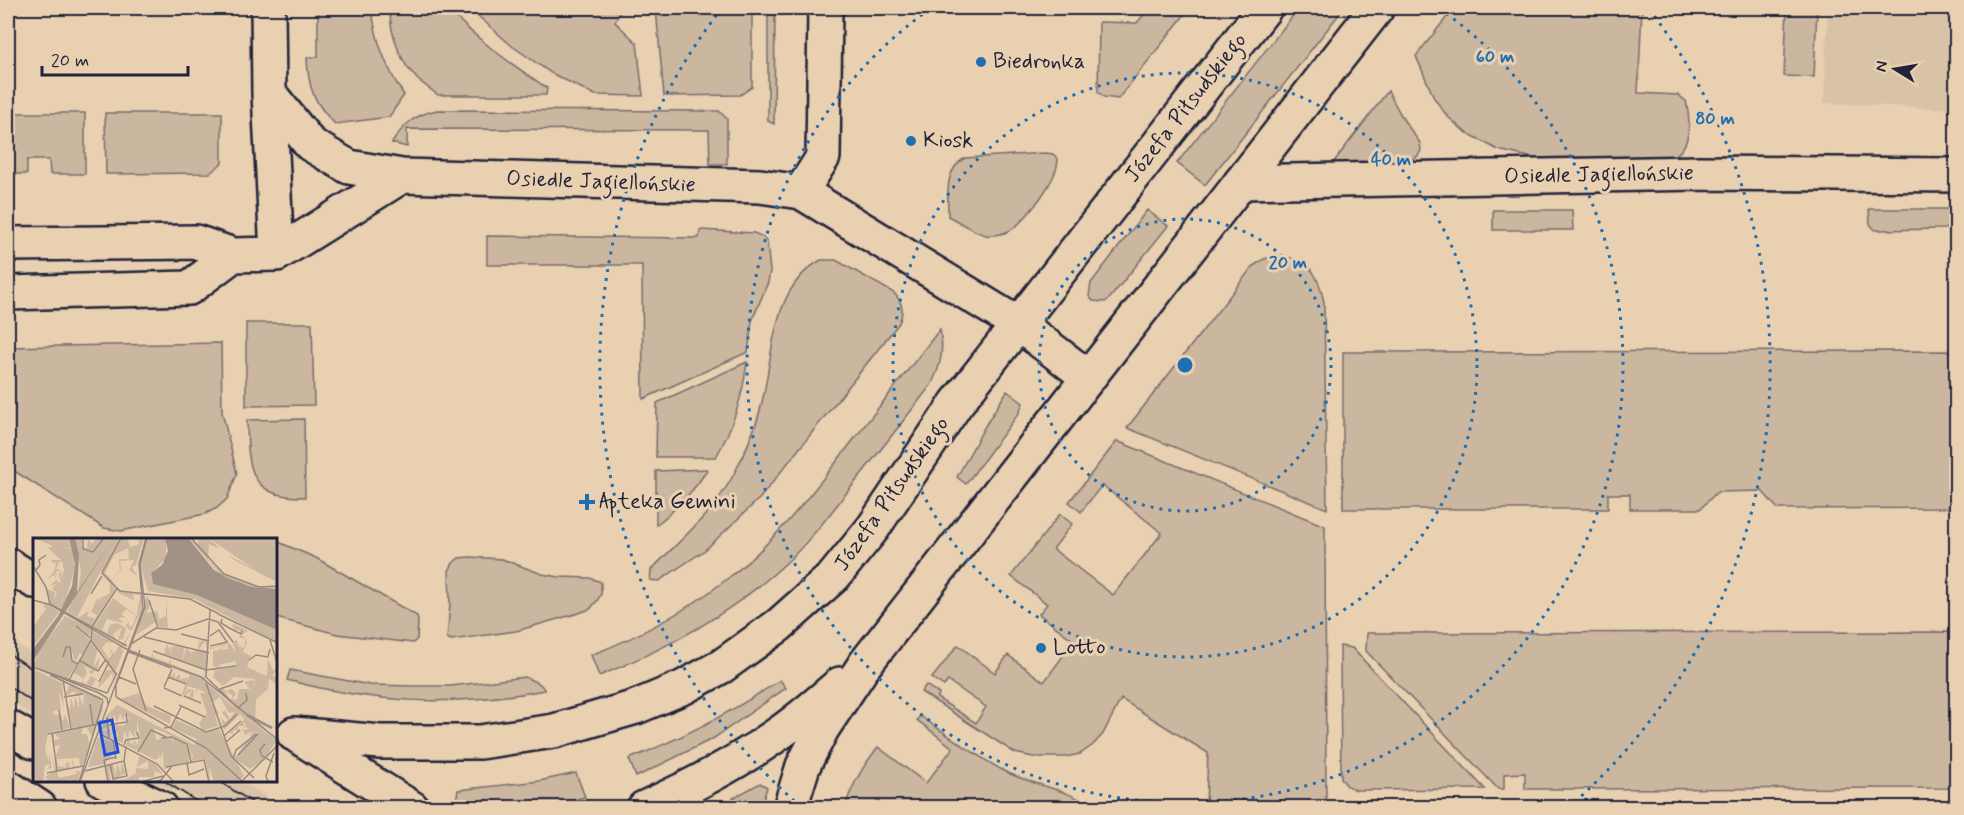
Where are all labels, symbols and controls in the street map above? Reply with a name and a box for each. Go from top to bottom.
street label: Józefa Piłsudskiego [1119,27,1256,190]
scale bar [42,39,188,77]
north arrow [1865,39,1925,99]
text: 60 m [1476,45,1514,69]
place label: Biedronka [993,48,1085,76]
text: 20 m [51,49,89,73]
marker: Biedronka [974,55,988,69]
text: N [1870,59,1893,74]
text: 80 m [1695,107,1735,131]
place label: Kiosk [923,127,973,155]
marker: Kiosk [904,134,918,148]
text: 40 m [1371,148,1411,172]
street label: Osiedle Jagiellońskie [1504,159,1694,194]
street label: Osiedle Jagiellońskie [506,165,696,202]
text: 20 m [1269,251,1307,275]
centre of rings [1175,355,1195,375]
street label: Józefa Piłsudskiego [828,411,958,579]
place label: Apteka Gemini [599,488,736,518]
marker: Apteka Gemini [580,495,594,509]
inset map [33,538,278,782]
place label: Lotto [1053,634,1106,662]
marker: Lotto [1034,641,1048,655]

